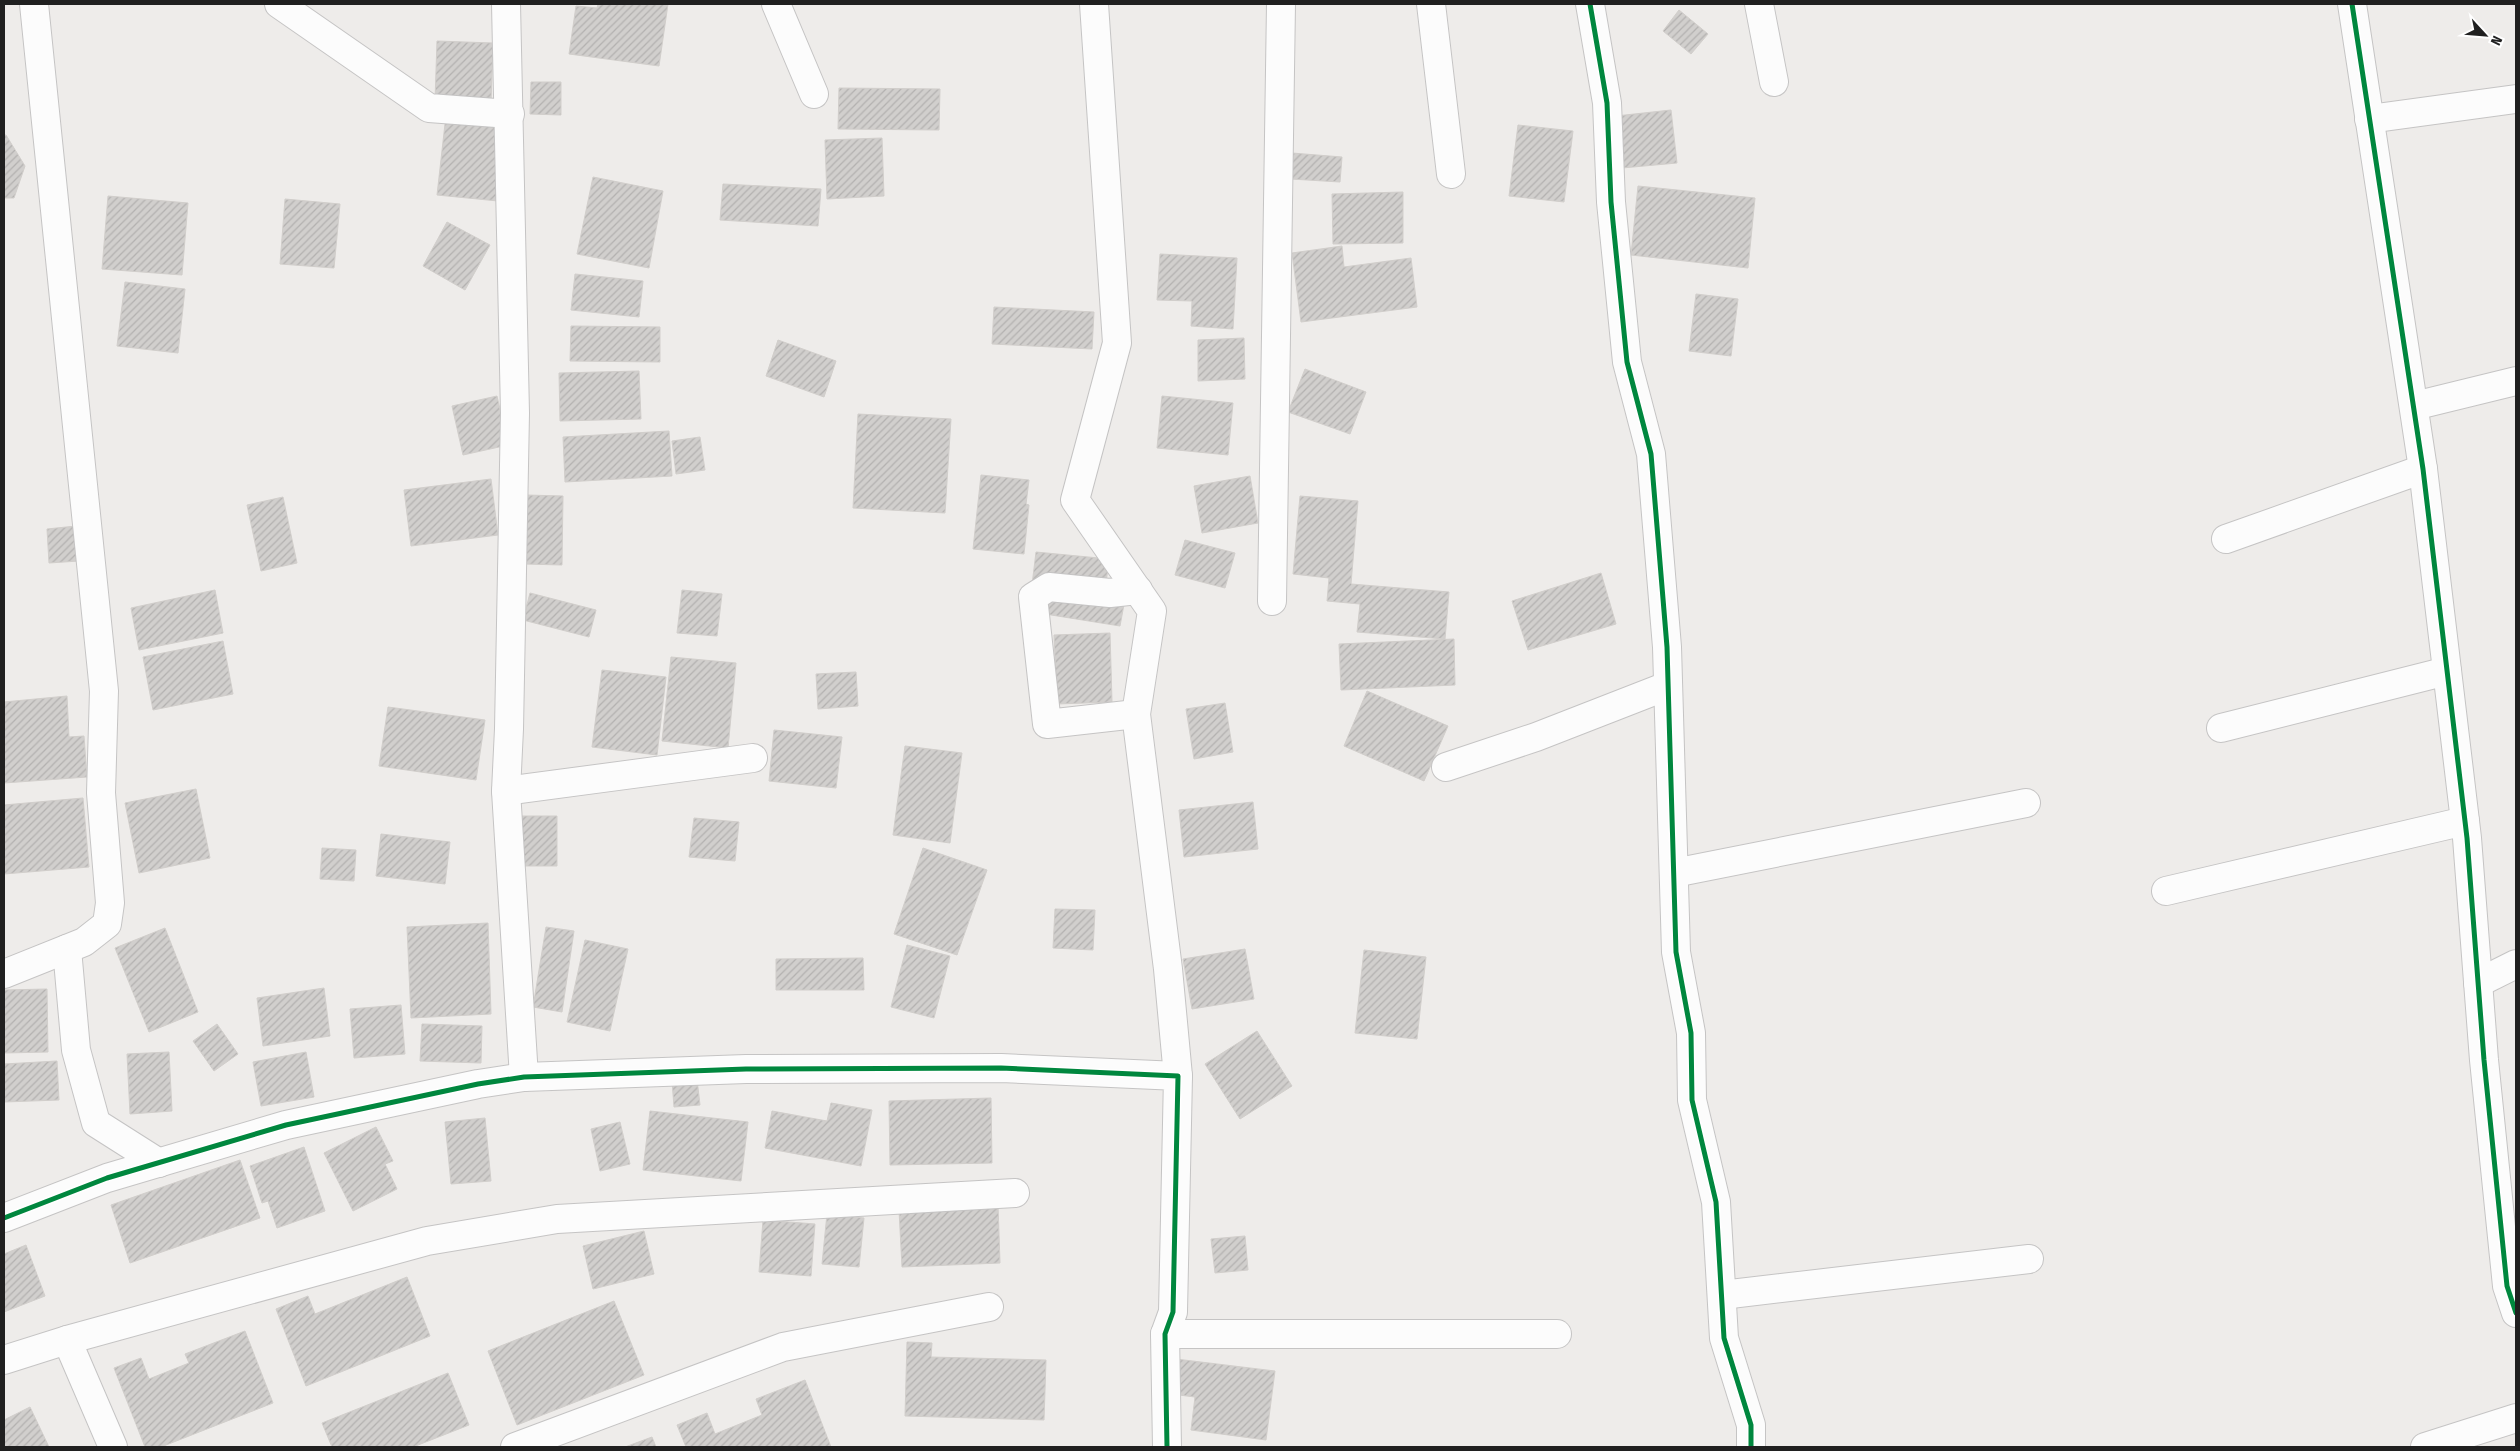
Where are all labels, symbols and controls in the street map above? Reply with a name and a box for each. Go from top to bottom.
north arrow [2460,10,2510,60]
text: N [2487,33,2506,48]

